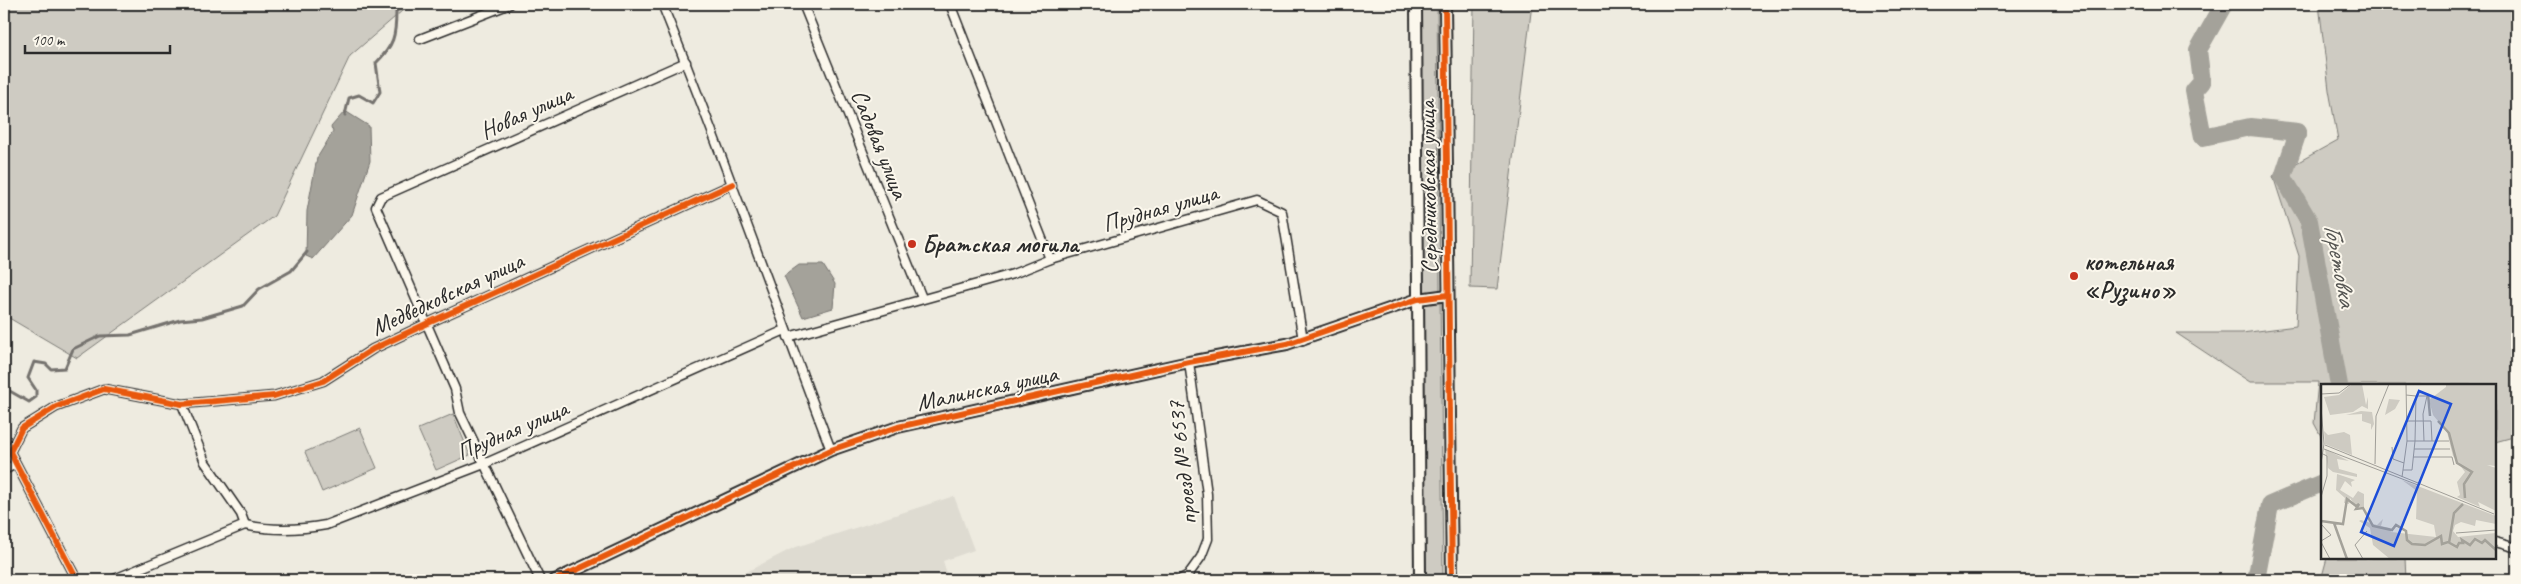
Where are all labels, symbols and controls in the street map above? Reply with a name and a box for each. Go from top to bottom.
scale bar [25,22,170,54]
text: 100 m [32,31,66,50]
street label: Новая улица [475,77,579,146]
street label: Садовая улица [845,85,916,204]
street label: Середниковская улица [1411,98,1445,274]
street label: Прудная улица [1099,177,1223,239]
water label: Горетовка [2316,221,2364,311]
place label: Братская могила [922,229,1081,259]
marker: Братская могила [906,238,918,250]
street label: Медведковская улица [366,245,529,342]
place label: котельная «Рузино» [2084,247,2176,306]
marker: котельная «Рузино» [2068,270,2080,282]
street label: Малинская улица [914,358,1062,418]
inset map [2321,384,2496,559]
street label: Прудная улица [452,392,574,467]
street label: проезд № 6537 [1160,398,1203,526]

